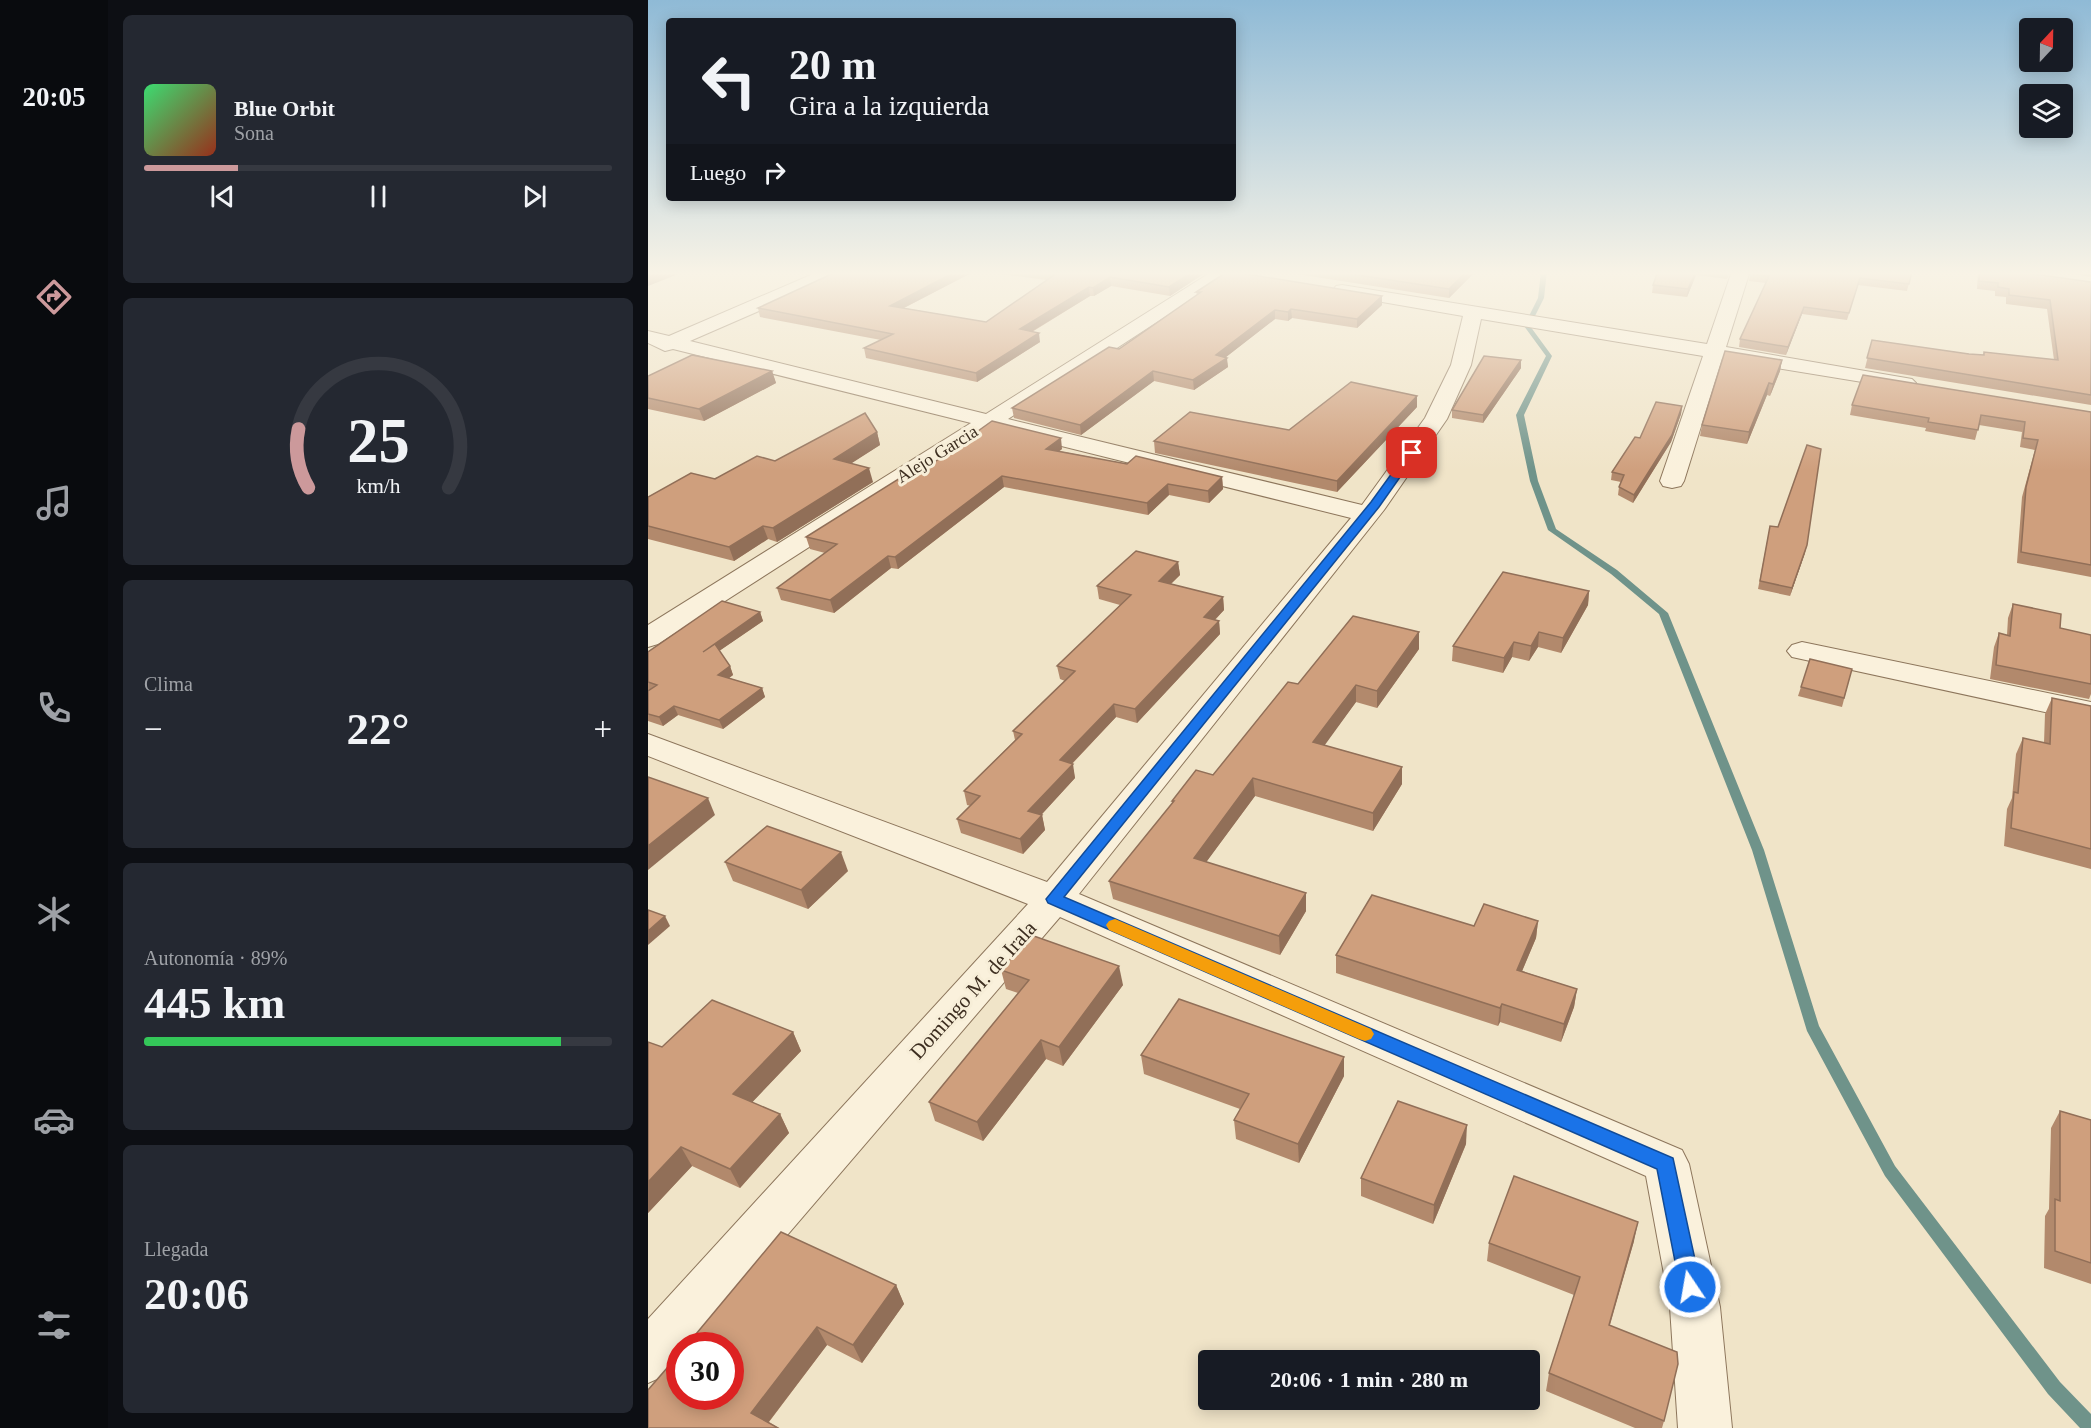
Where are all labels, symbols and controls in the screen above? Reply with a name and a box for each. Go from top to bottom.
north arrow [2019,18,2073,72]
map controls [2019,18,2073,138]
icon: left [690,42,768,120]
text: 20 m [789,42,877,88]
text: 20:05 [23,82,86,112]
button: layers [2019,84,2073,138]
text: Gira a la izquierda [789,91,989,121]
text: Blue Orbit [234,96,335,121]
text: Sona [234,122,274,144]
icon: right [758,156,791,189]
text: Luego [690,160,746,185]
icon: previous [206,180,239,213]
icon: pause [362,180,395,213]
icon: next [518,180,551,213]
icon: directions [33,276,75,318]
text: 25 [347,407,409,476]
street label: Alejo Garcia [892,421,982,487]
pin [1386,427,1437,478]
icon: arrive [1395,436,1428,469]
text: km/h [356,475,400,499]
icon: music [33,482,75,524]
text: Clima [144,673,193,695]
icon: phone [33,687,75,729]
text: 22° [347,704,410,754]
text: − [144,711,163,747]
text: + [593,711,612,747]
icon: climate [33,893,75,935]
street label: Domingo M. de Irala [905,916,1042,1064]
text: Autonomía · 89% [144,947,287,969]
text: 445 km [144,978,285,1028]
icon: car [33,1099,75,1141]
text: Llegada [144,1238,208,1260]
position arrow [1658,1255,1722,1319]
text: 20:06 [144,1269,249,1319]
icon: filters [33,1304,75,1346]
speed limit sign: 30 [666,1332,744,1410]
text: 20:06 · 1 min · 280 m [1270,1367,1468,1392]

